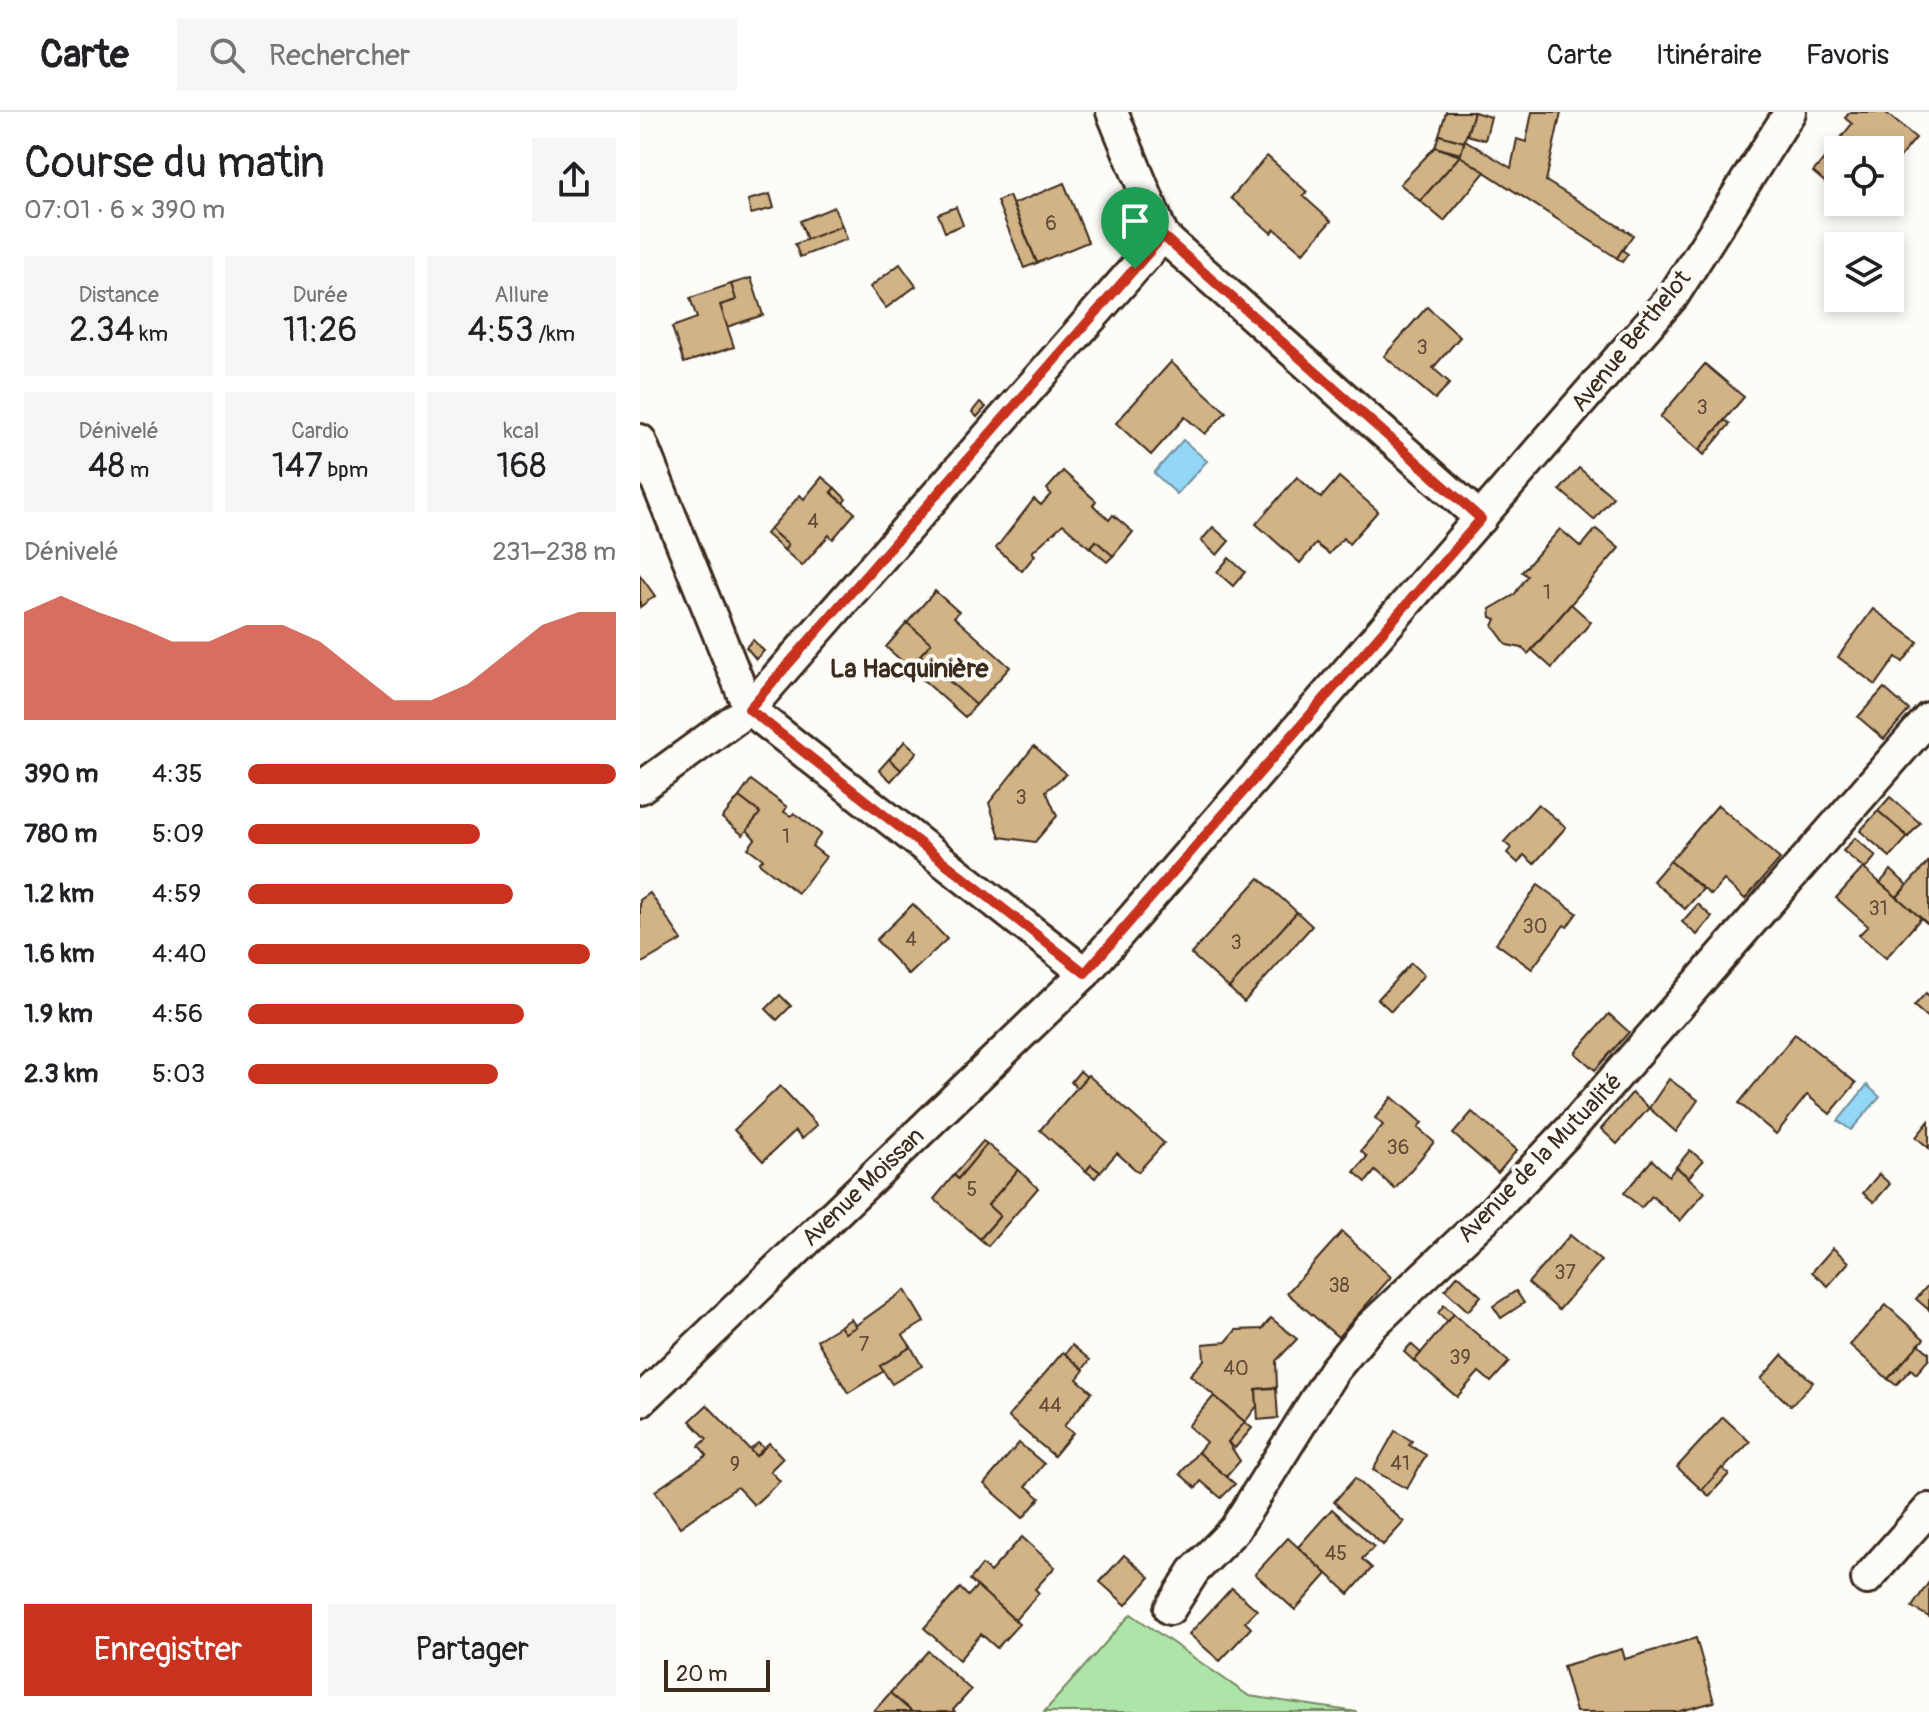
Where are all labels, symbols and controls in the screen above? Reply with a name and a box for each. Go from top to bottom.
search box [177,19,737,91]
text: Carte [40,31,129,79]
icon: search [205,33,249,77]
text: Rechercher [269,37,411,74]
text: Carte [1546,38,1612,73]
text: Itinéraire [1656,38,1762,73]
text: Favoris [1806,38,1889,73]
text: Course du matin [24,136,325,191]
map controls [1824,136,1904,312]
button: locate [1824,136,1904,216]
button: share [532,138,616,222]
pin [1101,187,1169,269]
text: 07:01 · 6 × 390 m [24,194,225,226]
icon: arrive [1113,199,1157,243]
house number: 6 [1045,211,1057,236]
button: layers [1824,232,1904,312]
street label: Avenue Berthelot [1565,264,1697,418]
text: Distance [78,281,159,309]
text: Durée [293,281,347,309]
text: Allure [494,281,548,309]
text: 2.34 [69,309,135,352]
text: 11:26 [283,309,357,352]
text: 4:53 [468,309,534,352]
text: km [135,320,168,348]
text: /km [534,320,575,348]
house number: 3 [1416,335,1428,360]
house number: 3 [1696,395,1708,420]
text: Dénivelé [79,417,159,445]
text: Cardio [291,417,349,445]
text: kcal [503,417,539,445]
text: 48 [88,445,125,488]
text: 147 [272,445,323,488]
text: 168 [496,445,546,488]
text: m [125,456,149,484]
text: bpm [323,456,368,484]
house number: 4 [807,509,819,534]
text: Dénivelé [24,536,119,568]
text: 231–238 m [492,536,616,568]
house number: 1 [1543,580,1551,605]
district label: La Hacquinière [830,653,989,685]
text: 390 m [24,758,98,790]
text: 4:35 [152,758,203,790]
house number: 3 [1015,785,1027,810]
text: 780 m [24,818,97,850]
text: 5:09 [152,818,204,850]
house number: 1 [782,824,790,849]
text: 1.2 km [24,878,94,910]
text: 4:59 [152,878,202,910]
house number: 31 [1869,896,1887,921]
house number: 30 [1523,914,1547,939]
house number: 4 [905,927,917,952]
house number: 3 [1230,930,1242,955]
text: 1.6 km [24,938,95,970]
text: 4:40 [152,938,207,970]
text: 1.9 km [24,998,93,1030]
text: 4:56 [152,998,203,1030]
text: 2.3 km [24,1058,98,1090]
text: 5:03 [152,1058,205,1090]
street label: Avenue de la Mutualité [1451,1067,1629,1249]
street label: Avenue Moissan [796,1121,930,1253]
house number: 36 [1387,1135,1409,1160]
house number: 5 [967,1177,977,1202]
house number: 37 [1554,1260,1576,1285]
house number: 38 [1328,1273,1350,1298]
house number: 7 [859,1332,870,1357]
house number: 39 [1449,1345,1471,1370]
house number: 40 [1223,1356,1249,1381]
house number: 44 [1038,1393,1062,1418]
house number: 41 [1390,1451,1410,1476]
house number: 9 [730,1452,740,1477]
house number: 45 [1325,1541,1347,1566]
button: Enregistrer [24,1604,312,1696]
button: Partager [328,1604,616,1696]
scale bar [664,1656,770,1692]
text: 20 m [676,1660,728,1688]

